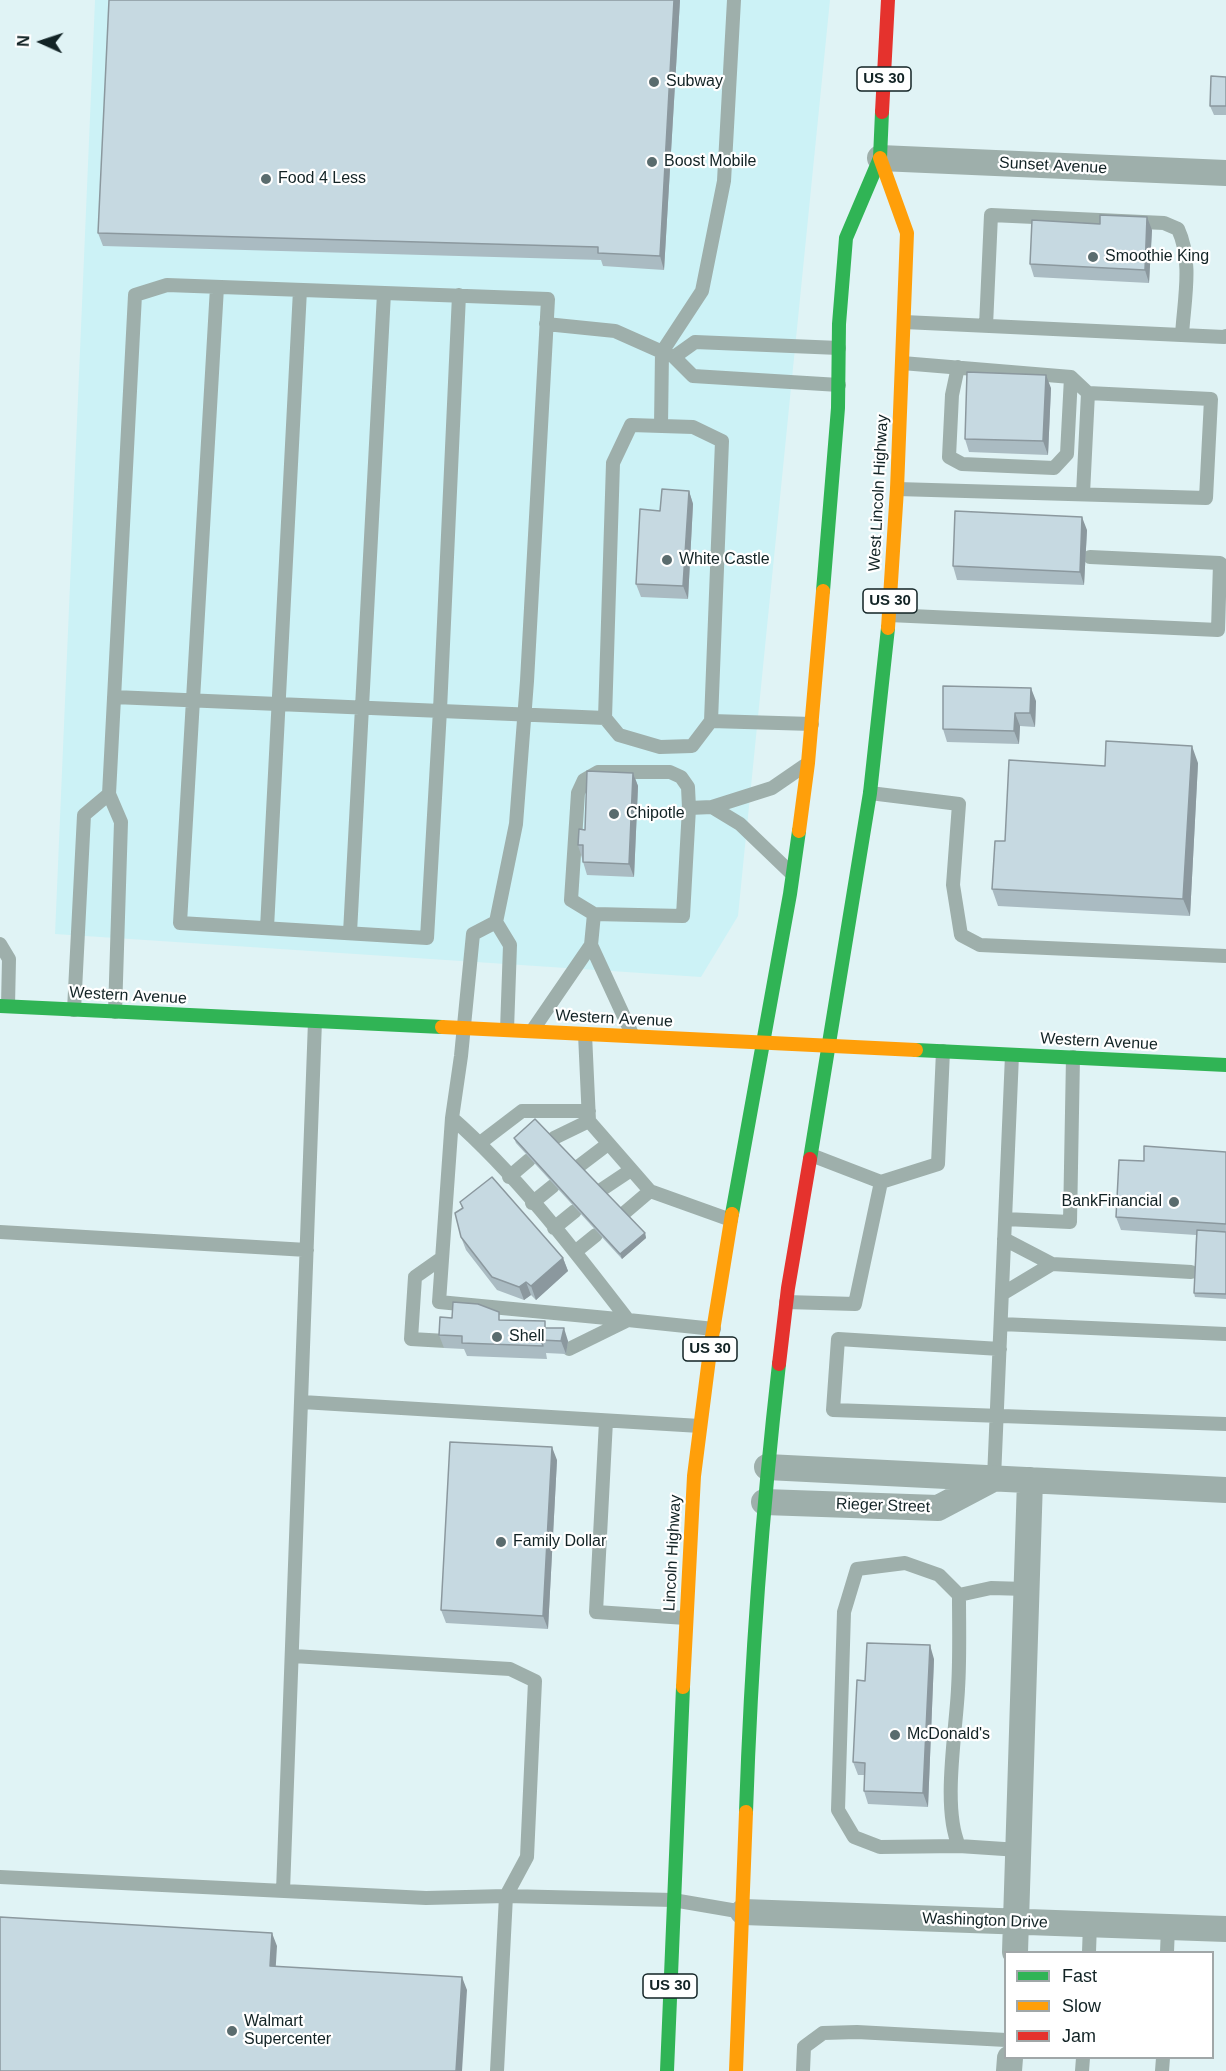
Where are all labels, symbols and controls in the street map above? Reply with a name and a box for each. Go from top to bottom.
north arrow [12,12,72,72]
text: N [15,35,32,47]
road number: US 30 [857,67,911,91]
place label: Subway [666,72,723,92]
marker: Subway [647,75,661,89]
place label: Boost Mobile [664,152,756,172]
street label: Sunset Avenue [998,154,1108,178]
marker: Boost Mobile [645,155,659,169]
place label: Food 4 Less [278,169,366,189]
marker: Food 4 Less [259,172,273,186]
place label: Smoothie King [1105,247,1209,267]
marker: Smoothie King [1086,250,1100,264]
street label: West Lincoln Highway [865,414,893,572]
place label: White Castle [679,550,770,570]
marker: White Castle [660,553,674,567]
road number: US 30 [863,589,917,613]
place label: Chipotle [626,804,685,824]
marker: Chipotle [607,807,621,821]
street label: Western Avenue [69,983,187,1009]
street label: Western Avenue [555,1006,673,1032]
street label: Western Avenue [1040,1029,1158,1055]
place label: BankFinancial [1062,1192,1162,1212]
marker: BankFinancial [1167,1195,1181,1209]
place label: Shell [509,1327,545,1347]
marker: Shell [490,1330,504,1344]
road number: US 30 [683,1337,737,1361]
street label: Lincoln Highway [660,1494,686,1612]
street label: Rieger Street [836,1495,930,1517]
place label: Family Dollar [513,1532,606,1552]
marker: Family Dollar [494,1535,508,1549]
place label: McDonald's [907,1725,990,1745]
marker: McDonald's [888,1728,902,1742]
street label: Washington Drive [922,1909,1048,1933]
legend [1004,1951,1214,2059]
text: Fast [1062,1966,1097,1986]
road number: US 30 [643,1974,697,1998]
text: Slow [1062,1996,1101,2016]
place label: Walmart Supercenter [244,2012,331,2050]
marker: Walmart Supercenter [225,2024,239,2038]
text: Jam [1062,2026,1096,2046]

